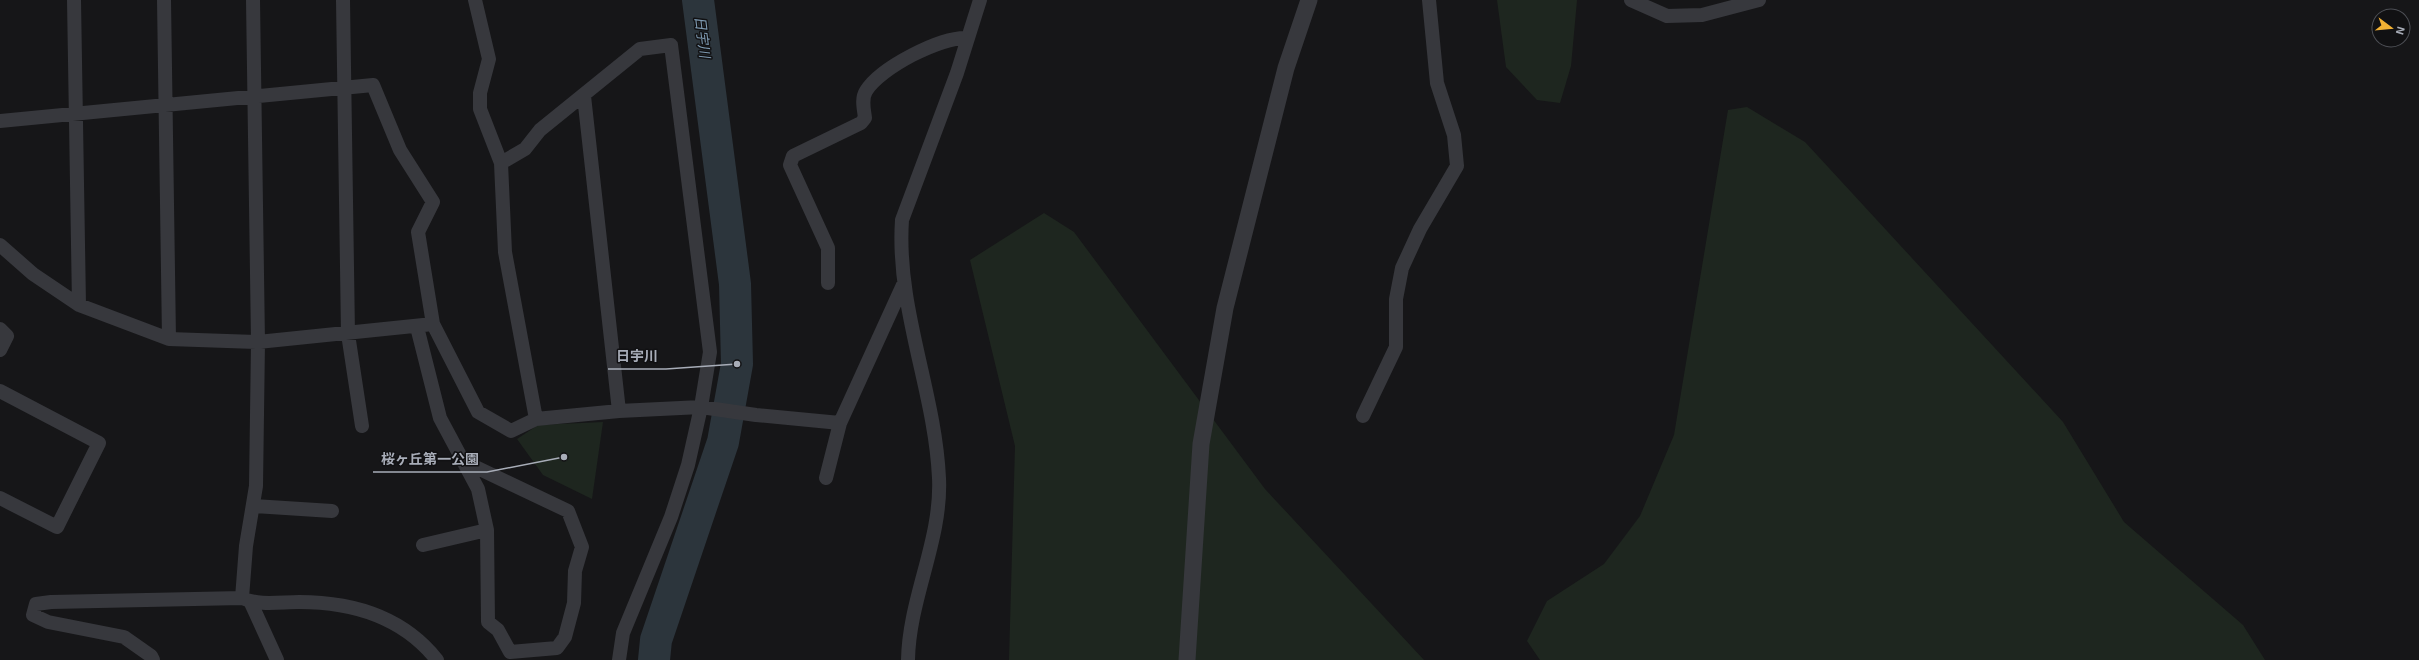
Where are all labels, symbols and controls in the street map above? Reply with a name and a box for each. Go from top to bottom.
north arrow [2371,8,2411,48]
water label: 日宇川 [692,15,714,61]
text: N [2394,25,2408,37]
callout: 日宇川 [608,343,666,369]
text: 日宇川 [616,347,658,364]
callout: 桜ヶ丘第一公園 [373,446,487,472]
text: 桜ヶ丘第一公園 [381,450,479,467]

